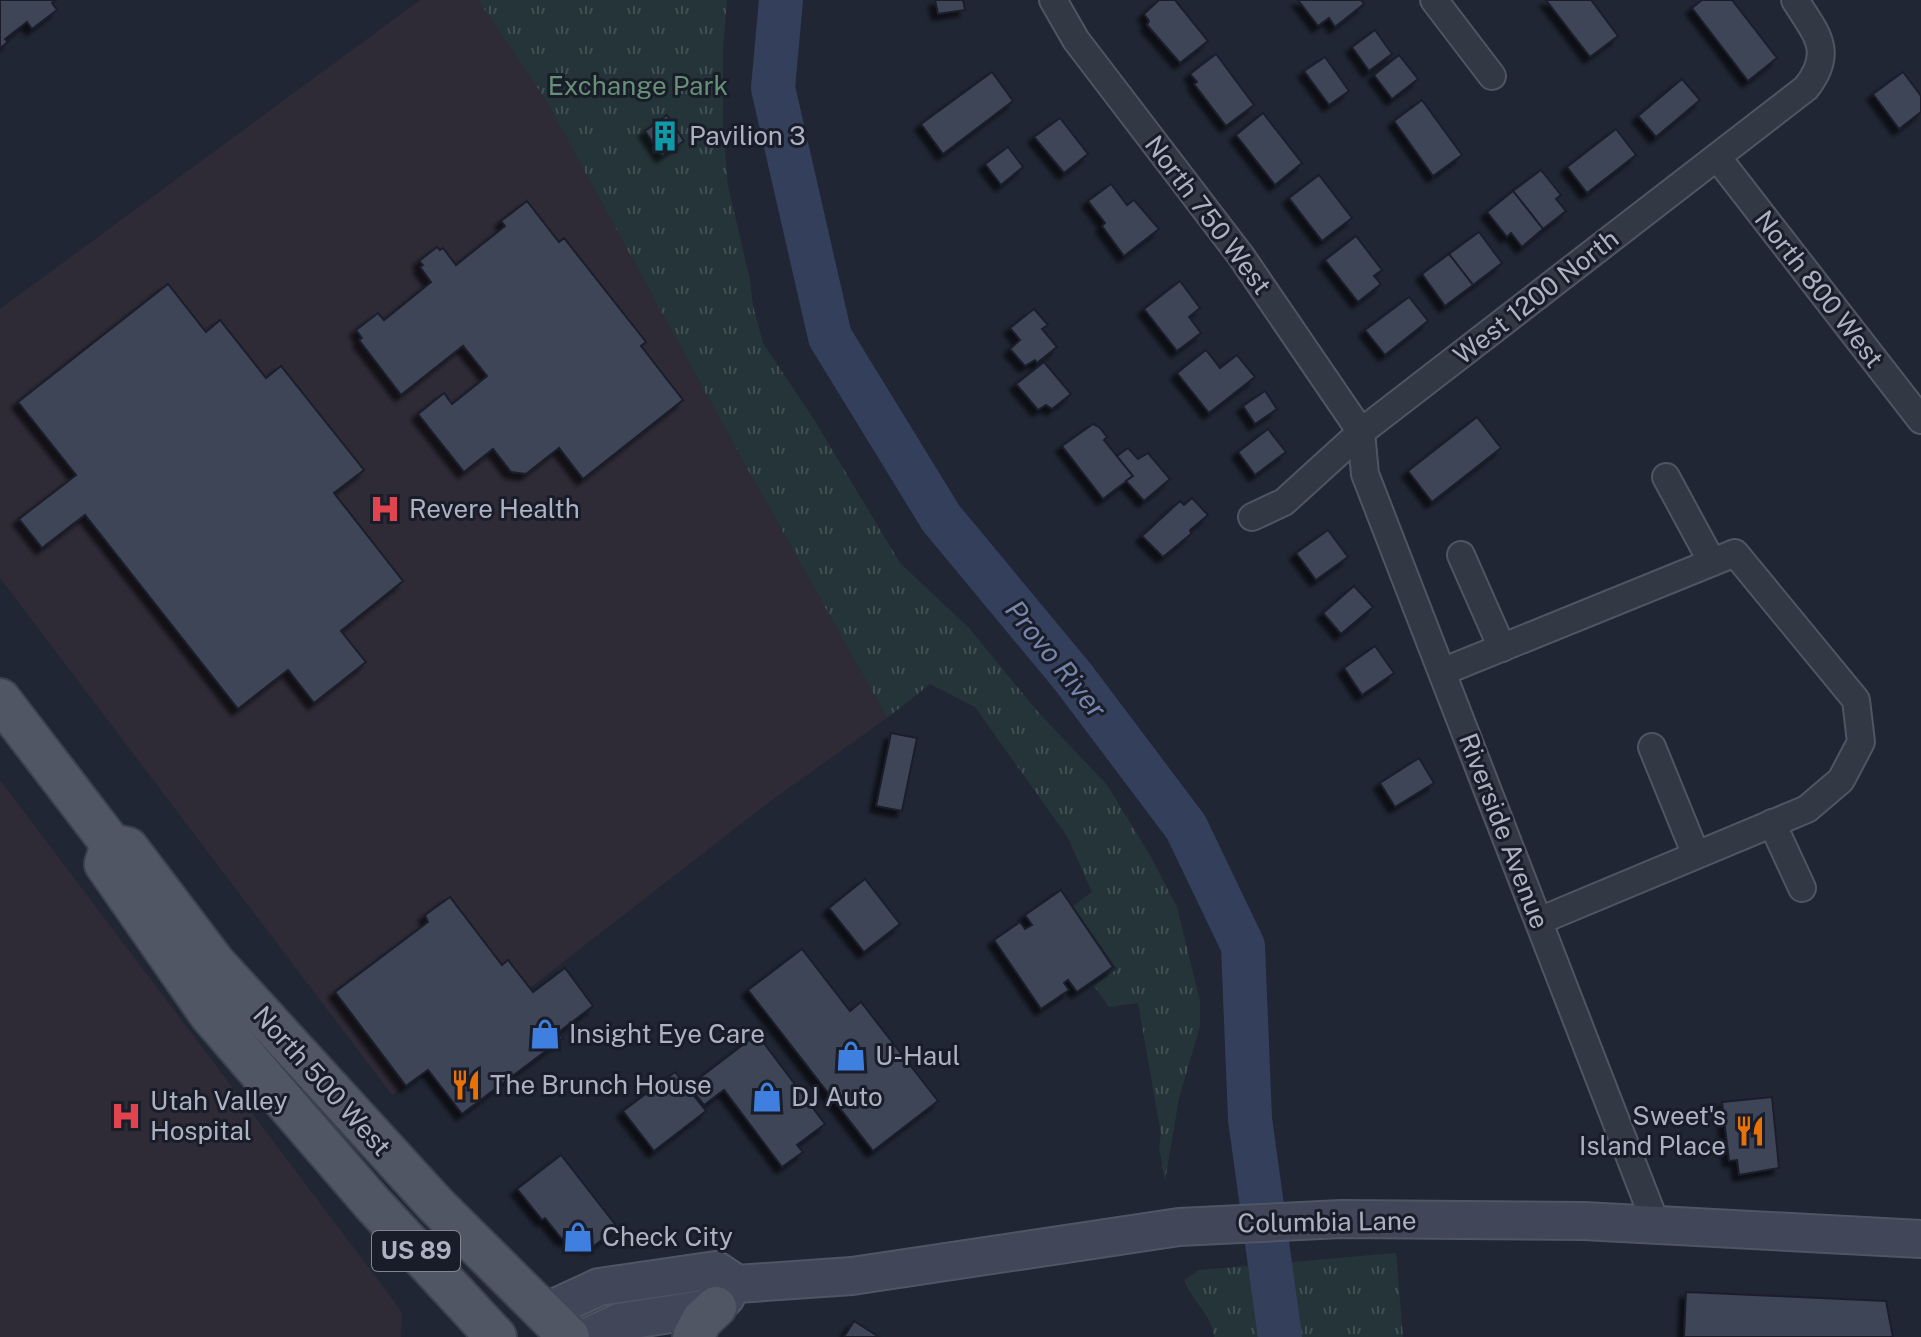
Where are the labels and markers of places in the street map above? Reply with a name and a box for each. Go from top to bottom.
building icon: Pavilion 3 [648,119,682,153]
place label: Pavilion 3 [689,120,806,151]
hospital icon: Revere Health [368,492,402,526]
place label: Revere Health [409,493,580,524]
shop icon: Insight Eye Care [528,1017,562,1051]
place label: Insight Eye Care [569,1018,765,1049]
shop icon: U-Haul [834,1039,868,1073]
place label: U-Haul [875,1040,960,1071]
restaurant icon: The Brunch House [449,1068,483,1102]
place label: The Brunch House [490,1069,712,1100]
shop icon: DJ Auto [750,1080,784,1114]
place label: DJ Auto [791,1081,883,1112]
place label: Utah Valley Hospital [150,1085,288,1146]
hospital icon: Utah Valley Hospital [109,1099,143,1133]
place label: Sweet's Island Place [1579,1100,1726,1161]
restaurant icon: Sweet's Island Place [1733,1114,1767,1148]
shop icon: Check City [561,1220,595,1254]
place label: Check City [602,1221,733,1252]

